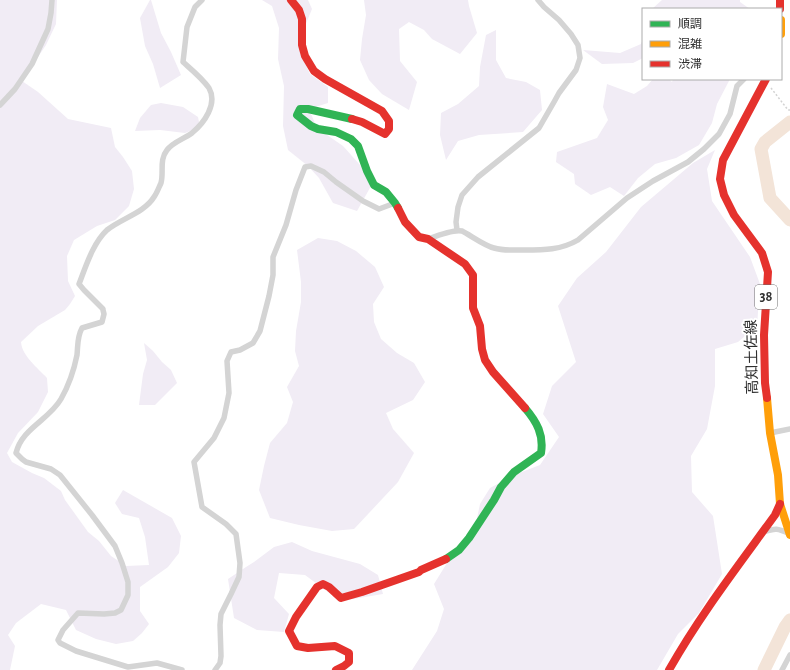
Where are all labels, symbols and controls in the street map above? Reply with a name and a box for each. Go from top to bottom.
legend [642,8,782,80]
text: 順調 [678,18,702,30]
text: 混雑 [678,37,702,50]
text: 渋滞 [678,58,702,70]
road number: 38 [755,285,777,309]
street label: 高知土佐線 [743,319,760,395]

